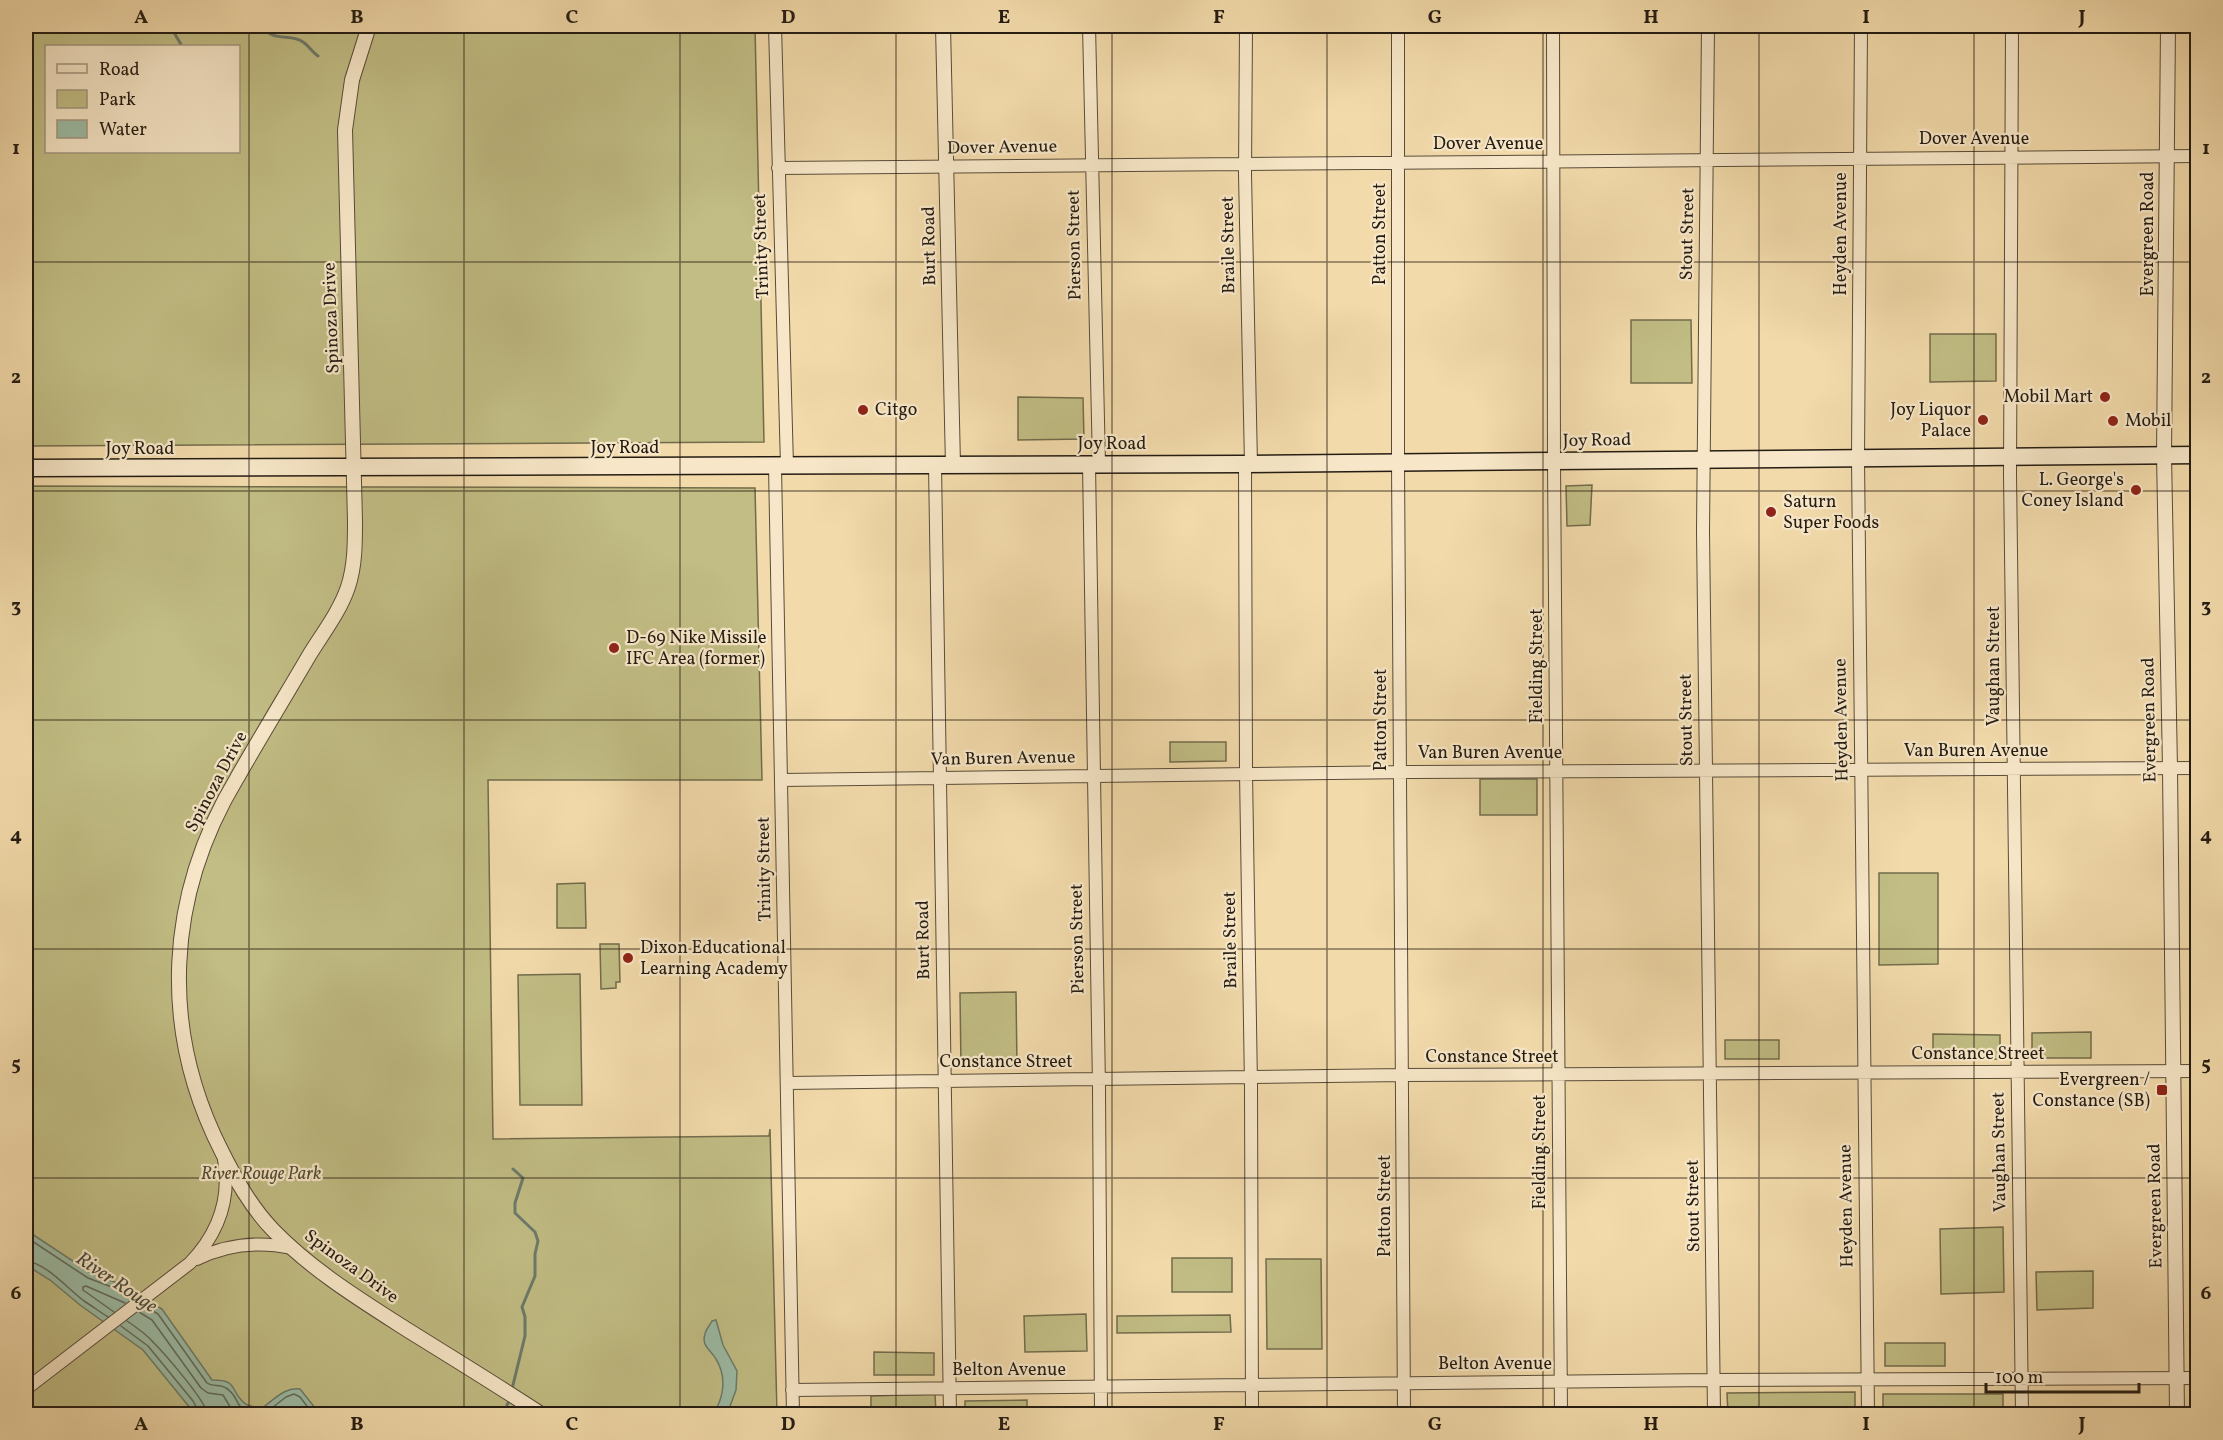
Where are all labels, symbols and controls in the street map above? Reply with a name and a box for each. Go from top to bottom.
text: A [134,4,148,32]
text: B [350,4,364,32]
text: C [566,4,579,32]
text: D [781,4,795,32]
text: E [998,4,1010,32]
text: F [1213,4,1225,32]
text: G [1428,4,1442,32]
text: H [1643,4,1659,32]
text: I [1862,4,1870,32]
text: J [2077,4,2086,32]
legend [45,45,240,153]
text: Road [99,58,140,83]
text: Park [99,88,136,113]
text: Water [99,118,147,143]
street label: Dover Avenue [1919,127,2029,152]
street label: Dover Avenue [1433,132,1543,157]
text: 1 [12,135,20,163]
street label: Dover Avenue [947,135,1057,161]
text: 1 [2202,135,2210,163]
street label: Evergreen Road [2136,171,2161,297]
street label: Heyden Avenue [1829,172,1854,296]
street label: Patton Street [1368,183,1393,285]
street label: Stout Street [1675,187,1701,281]
street label: Pierson Street [1062,189,1088,301]
street label: Trinity Street [748,193,776,299]
street label: Braile Street [1216,196,1242,294]
street label: Burt Road [917,206,943,286]
street label: Spinoza Drive [318,262,346,374]
text: 2 [11,364,21,392]
text: 2 [2201,364,2211,392]
place label: Mobil Mart [2003,385,2093,410]
marker: Mobil Mart [2098,390,2112,404]
place label: Citgo [875,398,917,423]
place label: Joy Liquor Palace [1890,398,1971,444]
marker: Citgo [856,403,870,417]
place label: Mobil [2125,409,2171,434]
marker: Joy Liquor Palace [1976,413,1990,427]
marker: Mobil [2106,414,2120,428]
street label: Joy Road [1562,428,1632,454]
street label: Joy Road [1078,432,1146,457]
street label: Joy Road [591,436,659,461]
street label: Joy Road [106,437,174,462]
place label: L. George's Coney Island [2021,468,2124,514]
marker: L. George's Coney Island [2129,483,2143,497]
place label: Saturn Super Foods [1783,490,1879,536]
marker: Saturn Super Foods [1764,505,1778,519]
text: 3 [11,593,21,621]
text: 3 [2201,593,2211,621]
street label: Vaughan Street [1982,606,2007,726]
street label: Fielding Street [1525,608,1550,724]
place label: D-69 Nike Missile IFC Area (former) [626,626,767,672]
marker: D-69 Nike Missile IFC Area (former) [607,641,621,655]
street label: Evergreen Road [2136,657,2164,783]
street label: Heyden Avenue [1828,658,1856,782]
street label: Patton Street [1369,669,1394,771]
street label: Stout Street [1674,673,1700,767]
street label: Spinoza Drive [180,727,254,837]
street label: Van Buren Avenue [1904,739,2048,764]
street label: Van Buren Avenue [1418,741,1562,766]
street label: Van Buren Avenue [930,745,1076,773]
street label: Trinity Street [752,816,778,922]
text: 4 [10,822,22,850]
text: 4 [2200,822,2212,850]
street label: Pierson Street [1065,883,1091,995]
street label: Braile Street [1218,891,1244,989]
street label: Burt Road [911,900,937,980]
place label: Dixon Educational Learning Academy [640,936,788,982]
marker: Dixon Educational Learning Academy [621,951,635,965]
street label: Constance Street [1911,1042,2045,1067]
street label: Constance Street [1425,1045,1559,1070]
street label: Constance Street [939,1050,1073,1075]
text: 5 [11,1051,21,1079]
text: 5 [2201,1051,2211,1079]
place label: Evergreen / Constance (SB) [2032,1068,2150,1114]
marker: Evergreen / Constance (SB) [2155,1083,2169,1097]
street label: Vaughan Street [1986,1092,2014,1212]
street label: Fielding Street [1528,1094,1553,1210]
street label: Evergreen Road [2142,1143,2170,1269]
street label: Heyden Avenue [1833,1144,1861,1268]
street label: Patton Street [1373,1155,1398,1257]
street label: Stout Street [1681,1159,1707,1253]
park label: River Rouge Park [201,1162,321,1187]
street label: Spinoza Drive [299,1224,403,1310]
water label: River Rouge [70,1245,163,1321]
text: 6 [11,1280,22,1308]
text: 6 [2201,1280,2212,1308]
street label: Belton Avenue [1438,1352,1552,1377]
scale bar [1986,1356,2139,1394]
street label: Belton Avenue [952,1358,1066,1383]
text: 100 m [1995,1366,2044,1391]
text: A [134,1411,148,1439]
text: B [350,1411,364,1439]
text: C [566,1411,579,1439]
text: D [781,1411,795,1439]
text: E [998,1411,1010,1439]
text: F [1213,1411,1225,1439]
text: G [1428,1411,1442,1439]
text: H [1643,1411,1659,1439]
text: I [1862,1411,1870,1439]
text: J [2077,1411,2086,1439]

